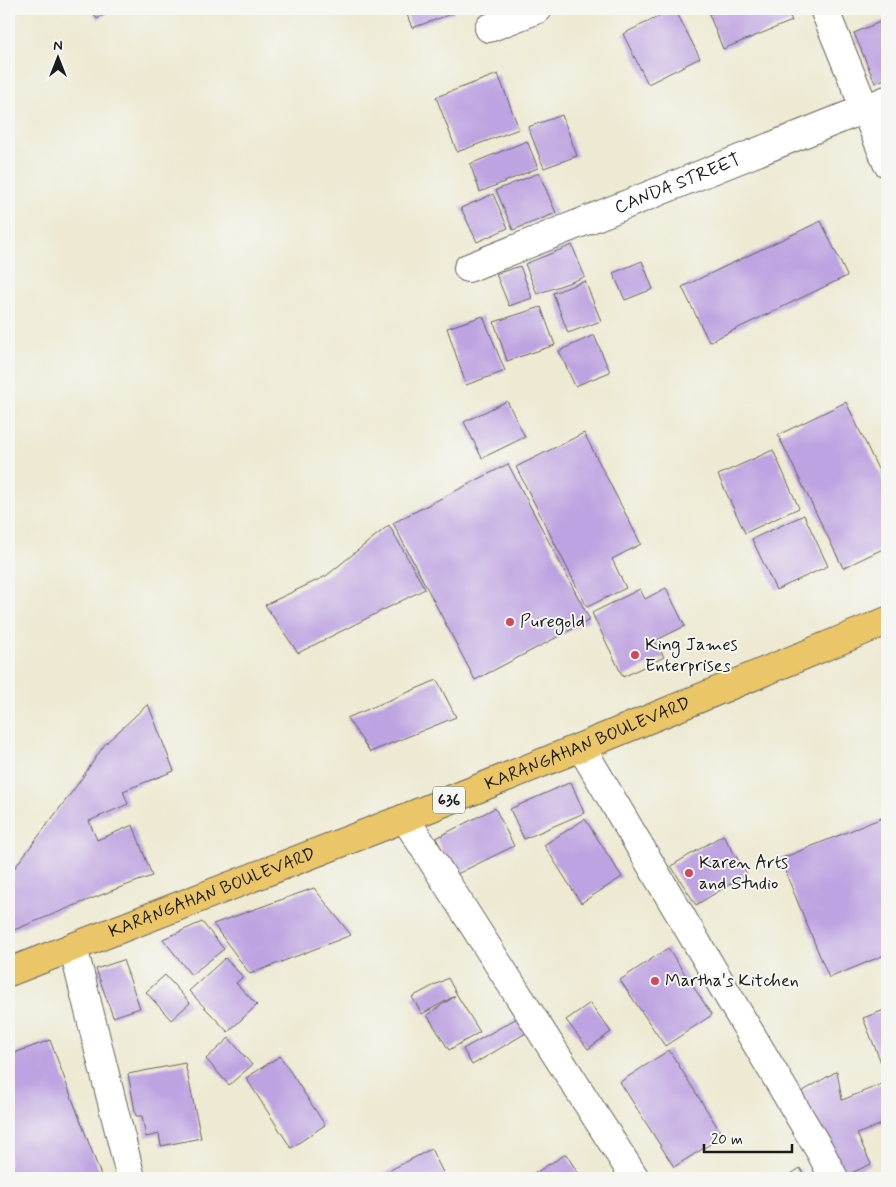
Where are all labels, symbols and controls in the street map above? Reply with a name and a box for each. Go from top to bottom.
north arrow [32,32,82,82]
text: N [53,37,63,55]
street label: CANDA STREET [611,148,744,220]
place label: Puregold [520,610,585,635]
marker: Puregold [504,616,516,628]
place label: King James Enterprises [645,633,738,678]
marker: King James Enterprises [629,649,641,661]
street label: KARANGAHAN BOULEVARD [481,691,694,797]
road number: 636 [433,786,465,814]
street label: KARANGAHAN BOULEVARD [105,842,319,944]
place label: Karen Arts and Studio [699,851,788,896]
marker: Karen Arts and Studio [683,867,695,879]
place label: Martha's Kitchen [665,969,799,993]
marker: Martha's Kitchen [649,975,661,987]
scale bar [704,1122,791,1154]
text: 20 m [711,1130,743,1150]

